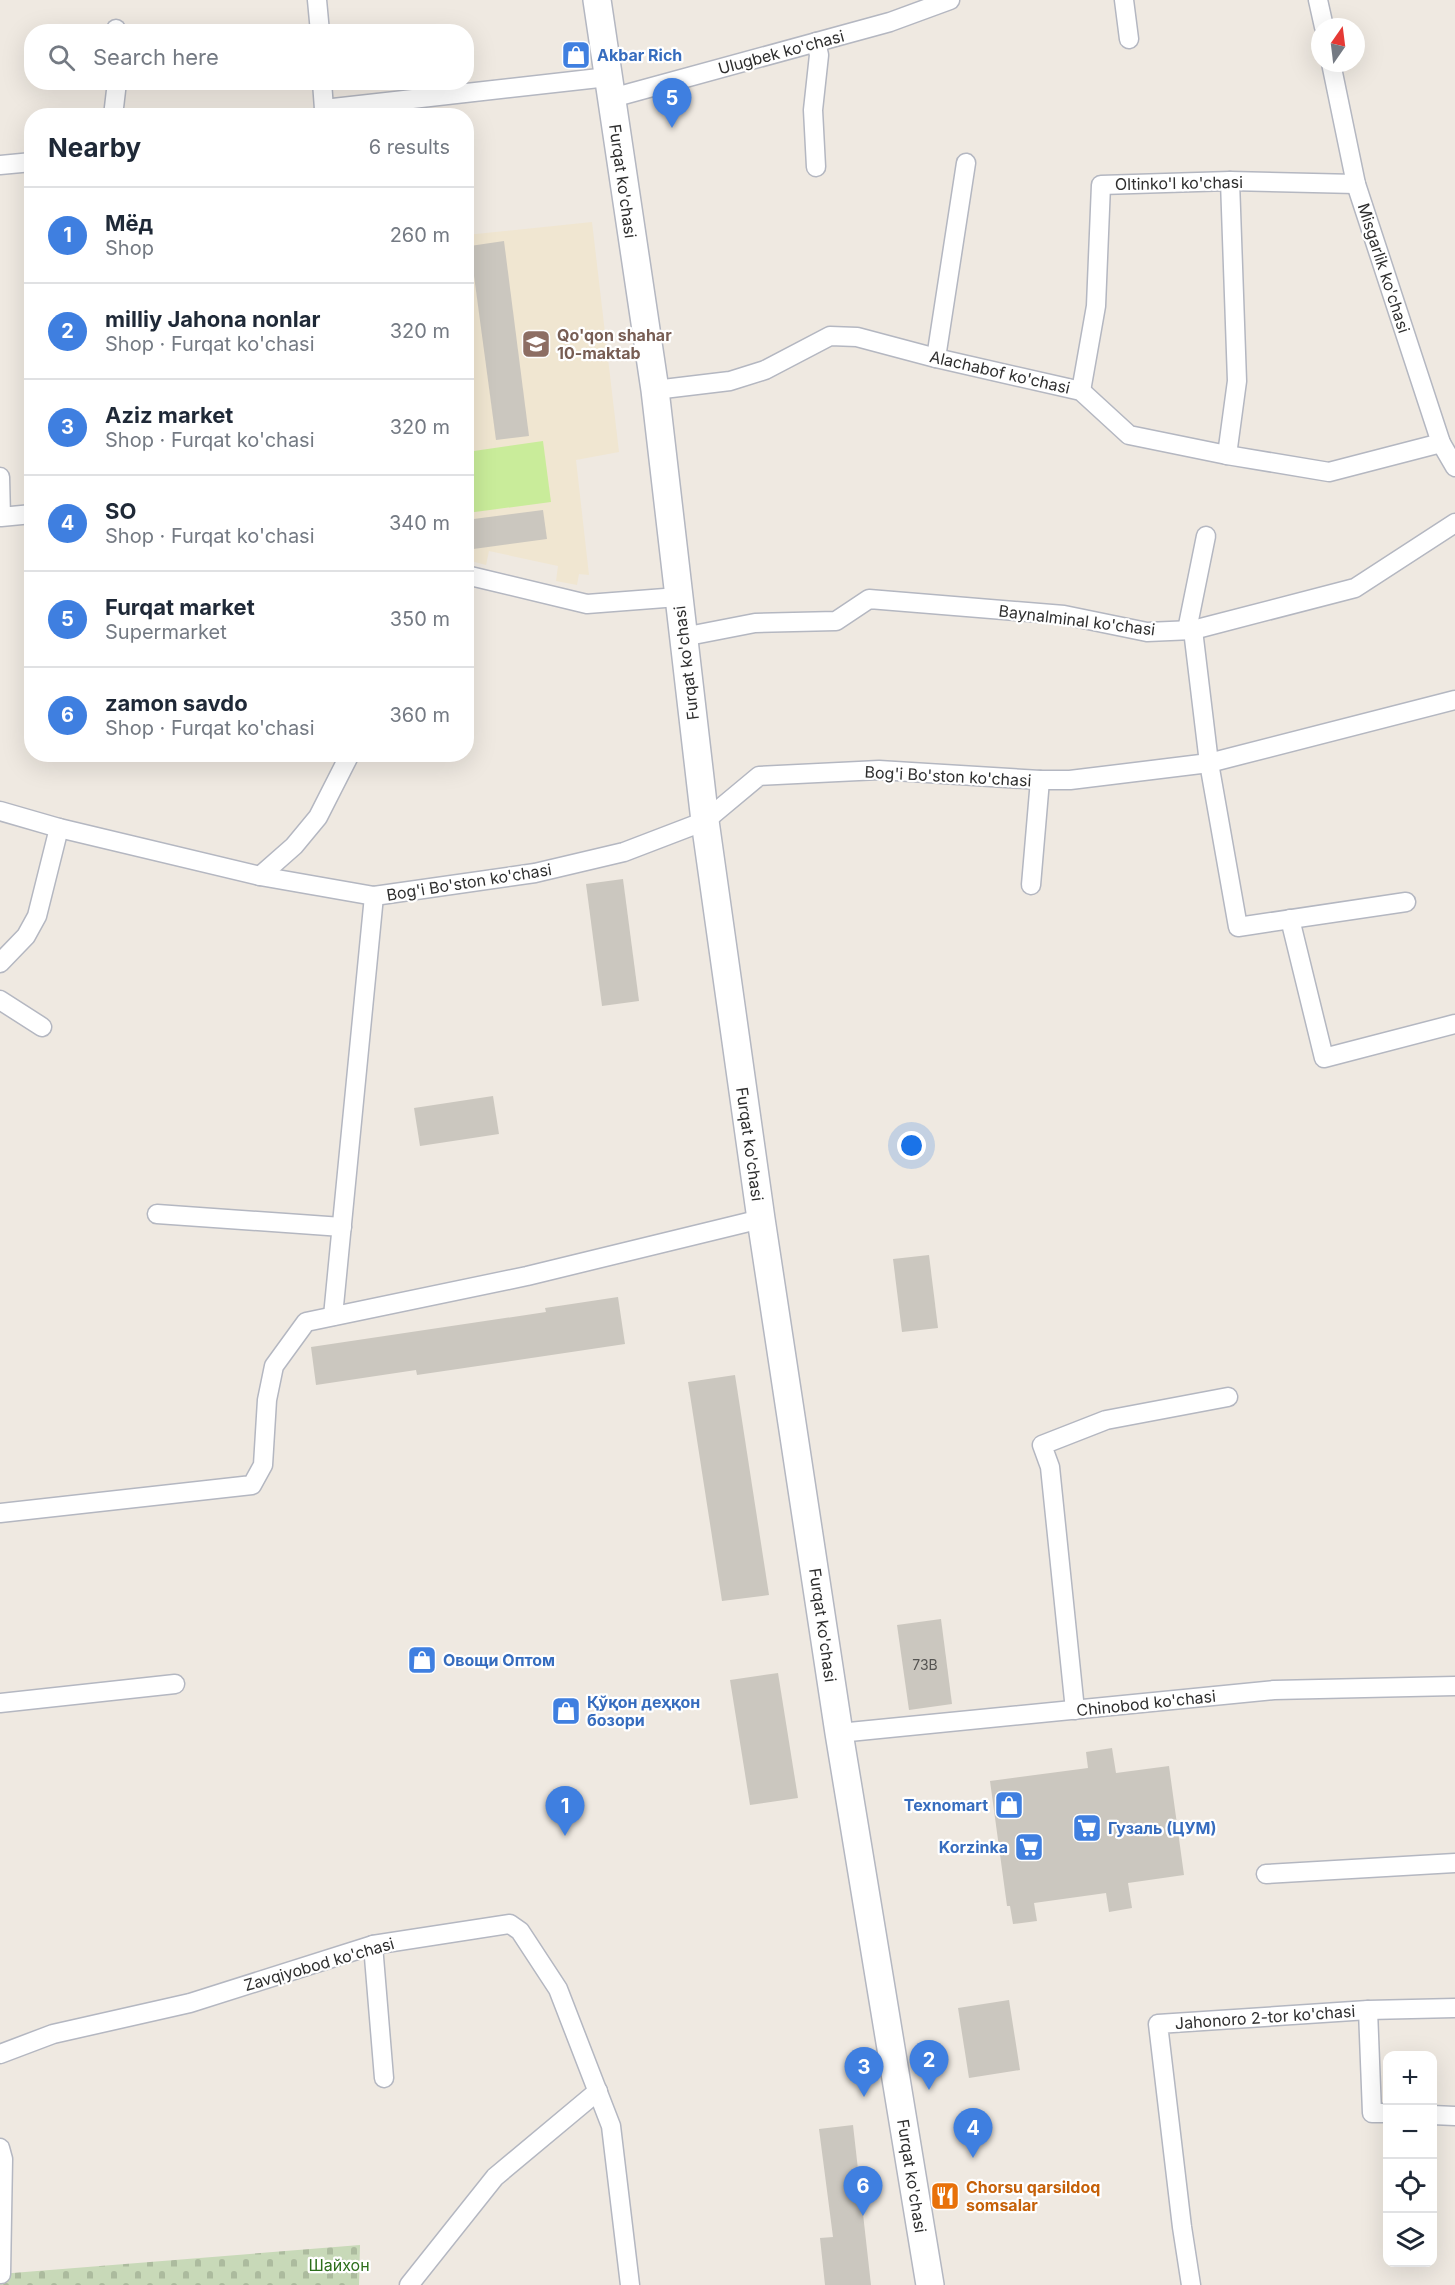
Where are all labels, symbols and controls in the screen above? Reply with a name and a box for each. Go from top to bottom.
north arrow [1311,18,1365,72]
search box [24,24,474,90]
street label: Ulugbek ko'chasi [716,26,846,78]
shop icon: Akbar Rich [560,39,592,71]
icon: search [45,41,78,74]
text: Search here [93,44,219,70]
place label: Akbar Rich [597,45,682,65]
pin: 5 [652,78,692,128]
street label: Furqat ko'chasi [605,123,641,239]
text: Nearby [48,132,141,163]
text: 6 results [369,135,450,159]
street label: Oltinko'l ko'chasi [1115,172,1243,194]
street label: Misgarlik ko'chasi [1354,201,1414,335]
text: Мёд [105,210,153,236]
text: 1 [63,223,72,247]
text: 260 m [390,223,450,247]
text: Shop [105,236,154,260]
text: milliy Jahona nonlar [105,306,320,332]
text: 2 [61,319,74,343]
text: 320 m [390,319,450,343]
place label: Qo'qon shahar 10-maktab [557,325,672,363]
school or university icon: Qo'qon shahar 10-maktab [520,328,552,360]
text: Shop · Furqat ko'chasi [105,332,315,356]
street label: Alachabof ko'chasi [928,346,1072,398]
text: Aziz market [105,402,233,428]
text: 3 [61,415,74,439]
text: 320 m [390,415,450,439]
text: Shop · Furqat ko'chasi [105,428,315,452]
text: SO [105,498,136,524]
text: 4 [61,511,74,535]
text: 340 m [389,511,450,535]
text: Shop · Furqat ko'chasi [105,524,315,548]
text: Furqat market [105,594,255,620]
street label: Baynalminal ko'chasi [998,600,1156,640]
street label: Furqat ko'chasi [669,605,703,721]
text: 5 [61,607,74,631]
text: 350 m [390,607,450,631]
text: Supermarket [105,620,227,644]
text: zamon savdo [105,690,248,716]
text: 6 [61,703,74,727]
text: 360 m [389,703,450,727]
text: Shop · Furqat ko'chasi [105,716,315,740]
street label: Bog'i Bo'ston ko'chasi [864,762,1032,790]
street label: Bog'i Bo'ston ko'chasi [385,859,553,905]
street label: Furqat ko'chasi [732,1086,768,1202]
your location [897,1131,926,1160]
street label: Furqat ko'chasi [805,1567,841,1683]
shop icon: Овощи Оптом [406,1644,438,1676]
place label: Овощи Оптом [443,1650,555,1670]
house number: 73B [912,1656,938,1673]
street label: Chinobod ko'chasi [1075,1686,1217,1720]
place label: Қўқон деҳқон бозори [587,1692,700,1730]
shop icon: Қўқон деҳқон бозори [550,1695,582,1727]
pin: 1 [546,1786,584,1836]
shop icon: Texnomart [993,1789,1025,1821]
place label: Texnomart [904,1795,988,1815]
supermarket icon: Гузаль (ЦУМ) [1071,1812,1103,1844]
place label: Гузаль (ЦУМ) [1108,1818,1217,1838]
supermarket icon: Korzinka [1013,1831,1045,1863]
place label: Korzinka [939,1837,1008,1857]
street label: Zavqiyobod ko'chasi [242,1933,396,1995]
street label: Jahonoro 2-tor ko'chasi [1174,2001,1356,2033]
pin: 2 [910,2040,948,2090]
pin: 3 [844,2048,884,2097]
map controls [1383,2051,1437,2267]
button: + [1383,2051,1437,2105]
button: − [1383,2105,1437,2159]
pin: 4 [954,2108,992,2158]
street label: Furqat ko'chasi [893,2118,931,2234]
button: locate [1383,2159,1437,2213]
pin: 6 [844,2166,882,2216]
place label: Chorsu qarsildoq somsalar [966,2177,1100,2215]
restaurant icon: Chorsu qarsildoq somsalar [929,2180,961,2212]
button: layers [1383,2213,1437,2267]
park label: Шайхон [308,2255,370,2275]

